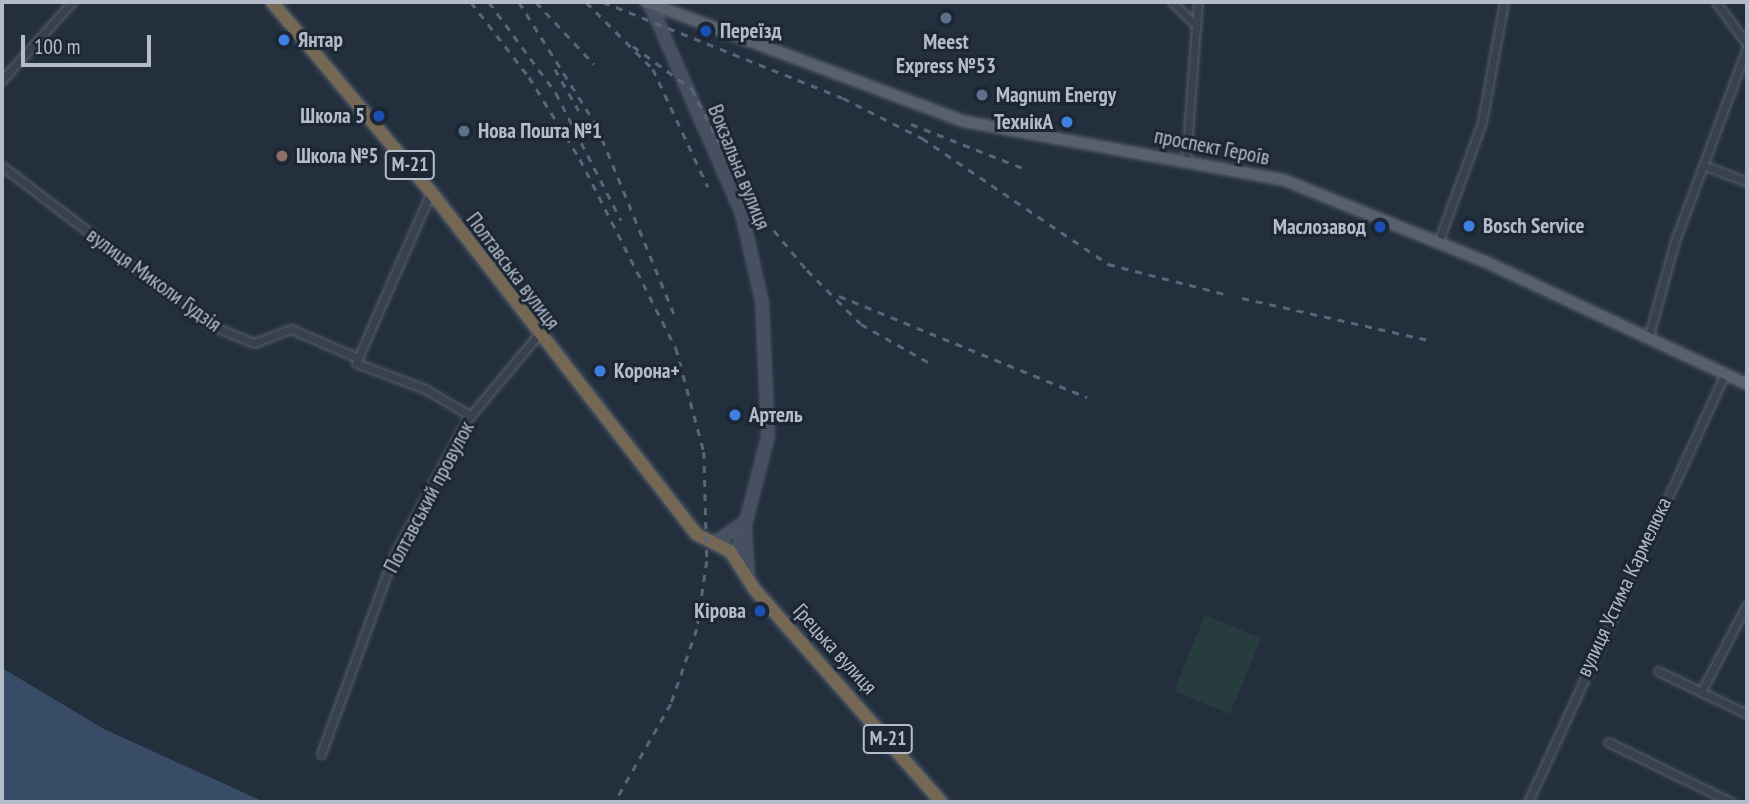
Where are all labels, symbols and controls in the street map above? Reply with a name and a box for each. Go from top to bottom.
marker: Meest Express №53 [938,10,954,26]
place label: Переїзд [720,18,782,44]
scale bar [24,21,154,65]
marker: Переїзд [698,23,714,39]
place label: Янтар [298,27,343,53]
place label: Meest Express №53 [896,29,996,79]
marker: Янтар [276,32,292,48]
text: 100 m [34,33,80,60]
place label: Magnum Energy [996,82,1116,108]
marker: Magnum Energy [974,87,990,103]
street label: Вокзальна вулиця [702,101,776,233]
place label: Школа 5 [300,103,365,129]
marker: Школа 5 [371,108,387,124]
place label: ТехнікА [994,109,1053,135]
marker: ТехнікА [1059,114,1075,130]
place label: Нова Пошта №1 [478,118,602,144]
marker: Нова Пошта №1 [456,123,472,139]
street label: проспект Героїв [1152,123,1272,171]
place label: Школа №5 [296,143,379,169]
marker: Школа №5 [274,148,290,164]
road number: М-21 [384,150,436,181]
street label: Полтавська вулиця [461,208,565,334]
place label: Bosch Service [1483,213,1585,239]
place label: Маслозавод [1273,214,1366,240]
marker: Bosch Service [1461,218,1477,234]
marker: Маслозавод [1372,219,1388,235]
street label: вулиця Миколи Гудзія [82,223,226,337]
place label: Корона+ [614,358,680,384]
marker: Корона+ [592,363,608,379]
place label: Артель [749,402,803,428]
marker: Артель [727,407,743,423]
street label: Полтавський провулок [379,417,479,577]
street label: вулиця Устима Кармелюка [1571,493,1677,681]
place label: Кірова [694,598,746,624]
street label: Грецька вулиця [788,599,882,699]
marker: Кірова [752,603,768,619]
road number: М-21 [862,724,914,754]

